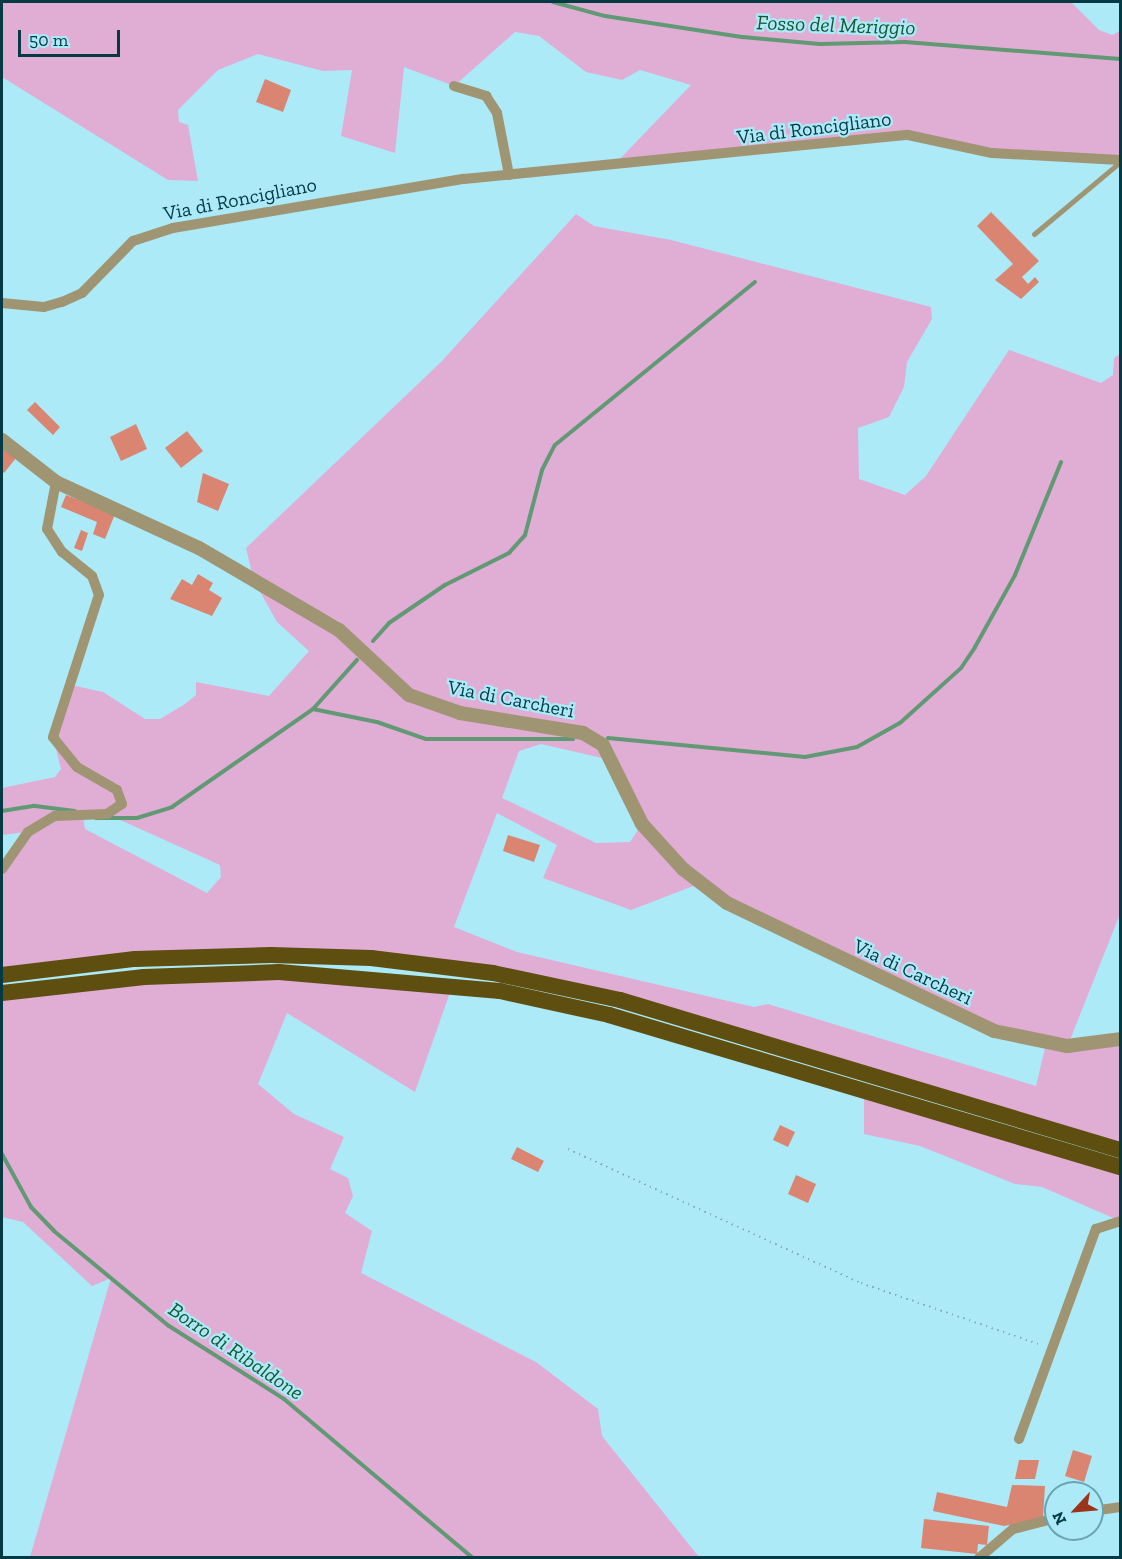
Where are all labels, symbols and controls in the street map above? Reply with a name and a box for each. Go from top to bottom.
water label: Fosso del Meriggio [756,10,916,40]
scale bar [21,18,123,56]
text: 50 m [29,29,68,51]
street label: Via di Roncigliano [735,107,893,149]
street label: Via di Roncigliano [161,172,319,226]
street label: Via di Carcheri [446,675,576,723]
street label: Via di Carcheri [850,934,976,1010]
water label: Borro di Ribaldone [164,1297,308,1405]
north arrow [1044,1481,1104,1541]
text: N [1048,1509,1070,1528]

